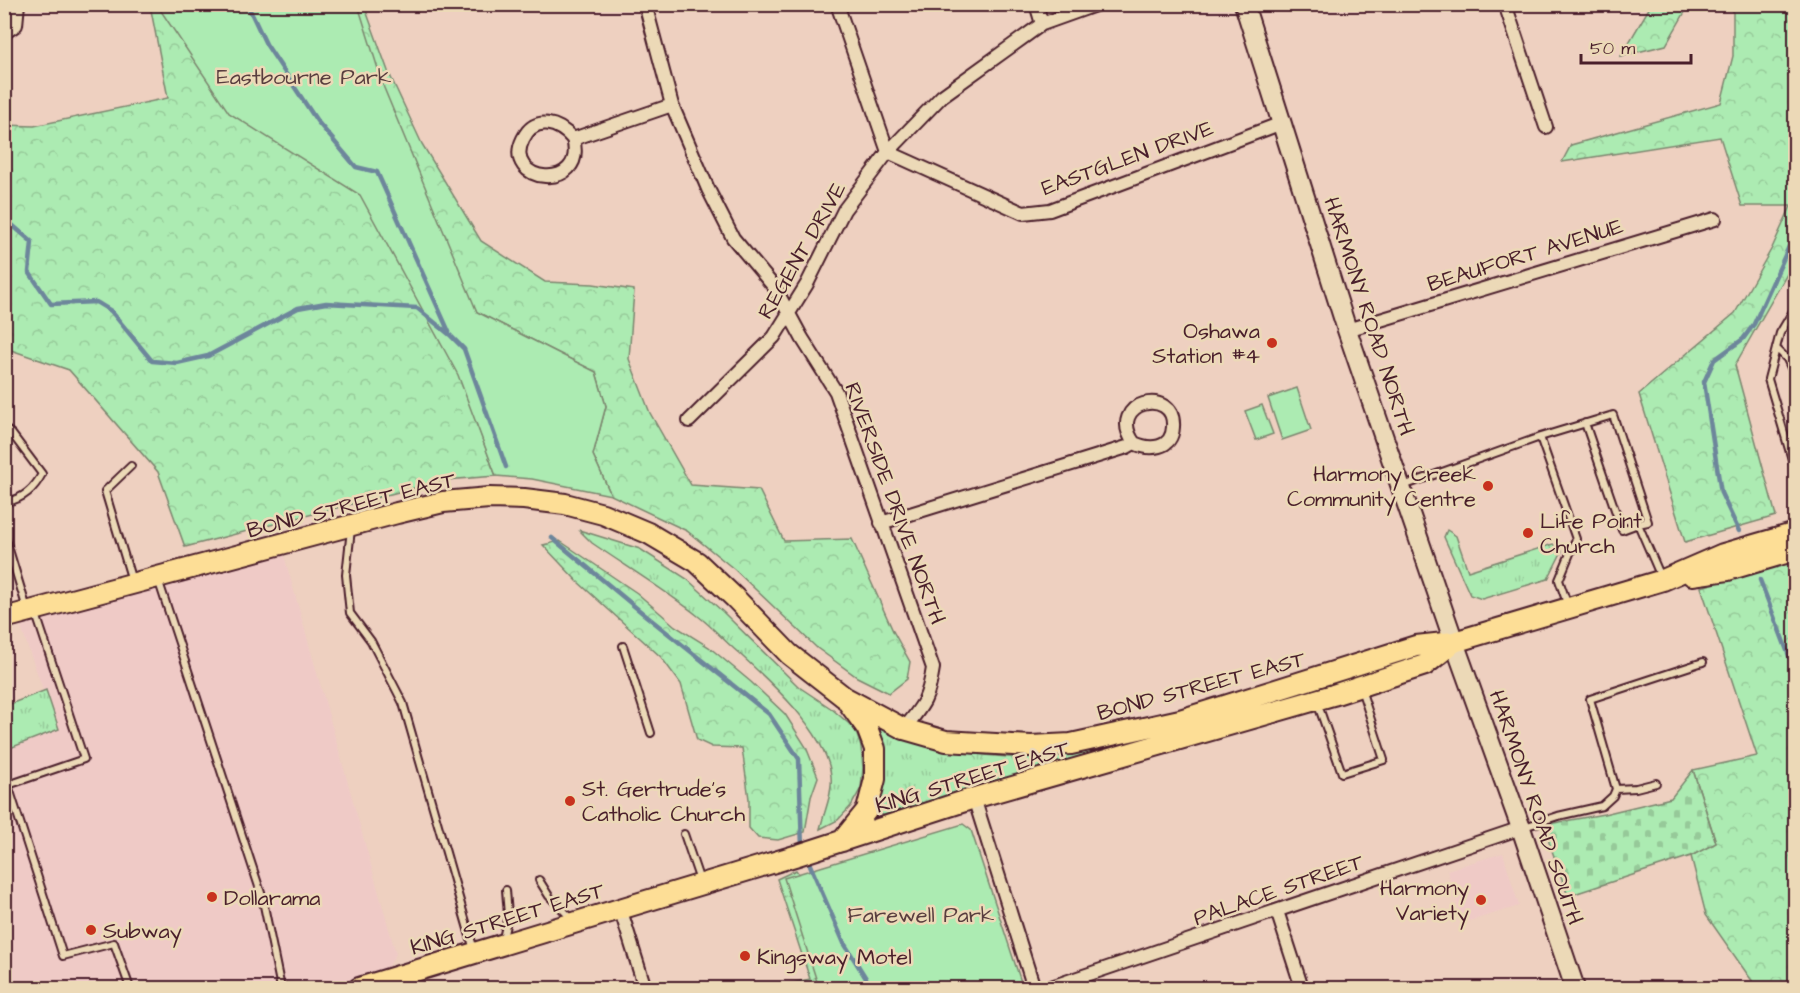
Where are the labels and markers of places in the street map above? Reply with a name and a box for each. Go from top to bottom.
place label: Oshawa Station #4 [1152,316,1260,372]
marker: Oshawa Station #4 [1265,336,1279,350]
place label: Harmony Creek Community Centre [1287,459,1476,516]
marker: Harmony Creek Community Centre [1481,479,1495,493]
place label: Life Point Church [1540,506,1642,562]
marker: Life Point Church [1521,526,1535,540]
place label: St. Gertrude's Catholic Church [582,774,745,830]
marker: St. Gertrude's Catholic Church [563,794,577,808]
place label: Harmony Variety [1380,873,1469,930]
place label: Dollarama [224,883,320,914]
marker: Dollarama [205,890,219,904]
marker: Harmony Variety [1474,893,1488,907]
place label: Subway [103,916,182,948]
marker: Subway [84,923,98,937]
place label: Kingsway Motel [757,942,912,974]
marker: Kingsway Motel [738,949,752,963]

